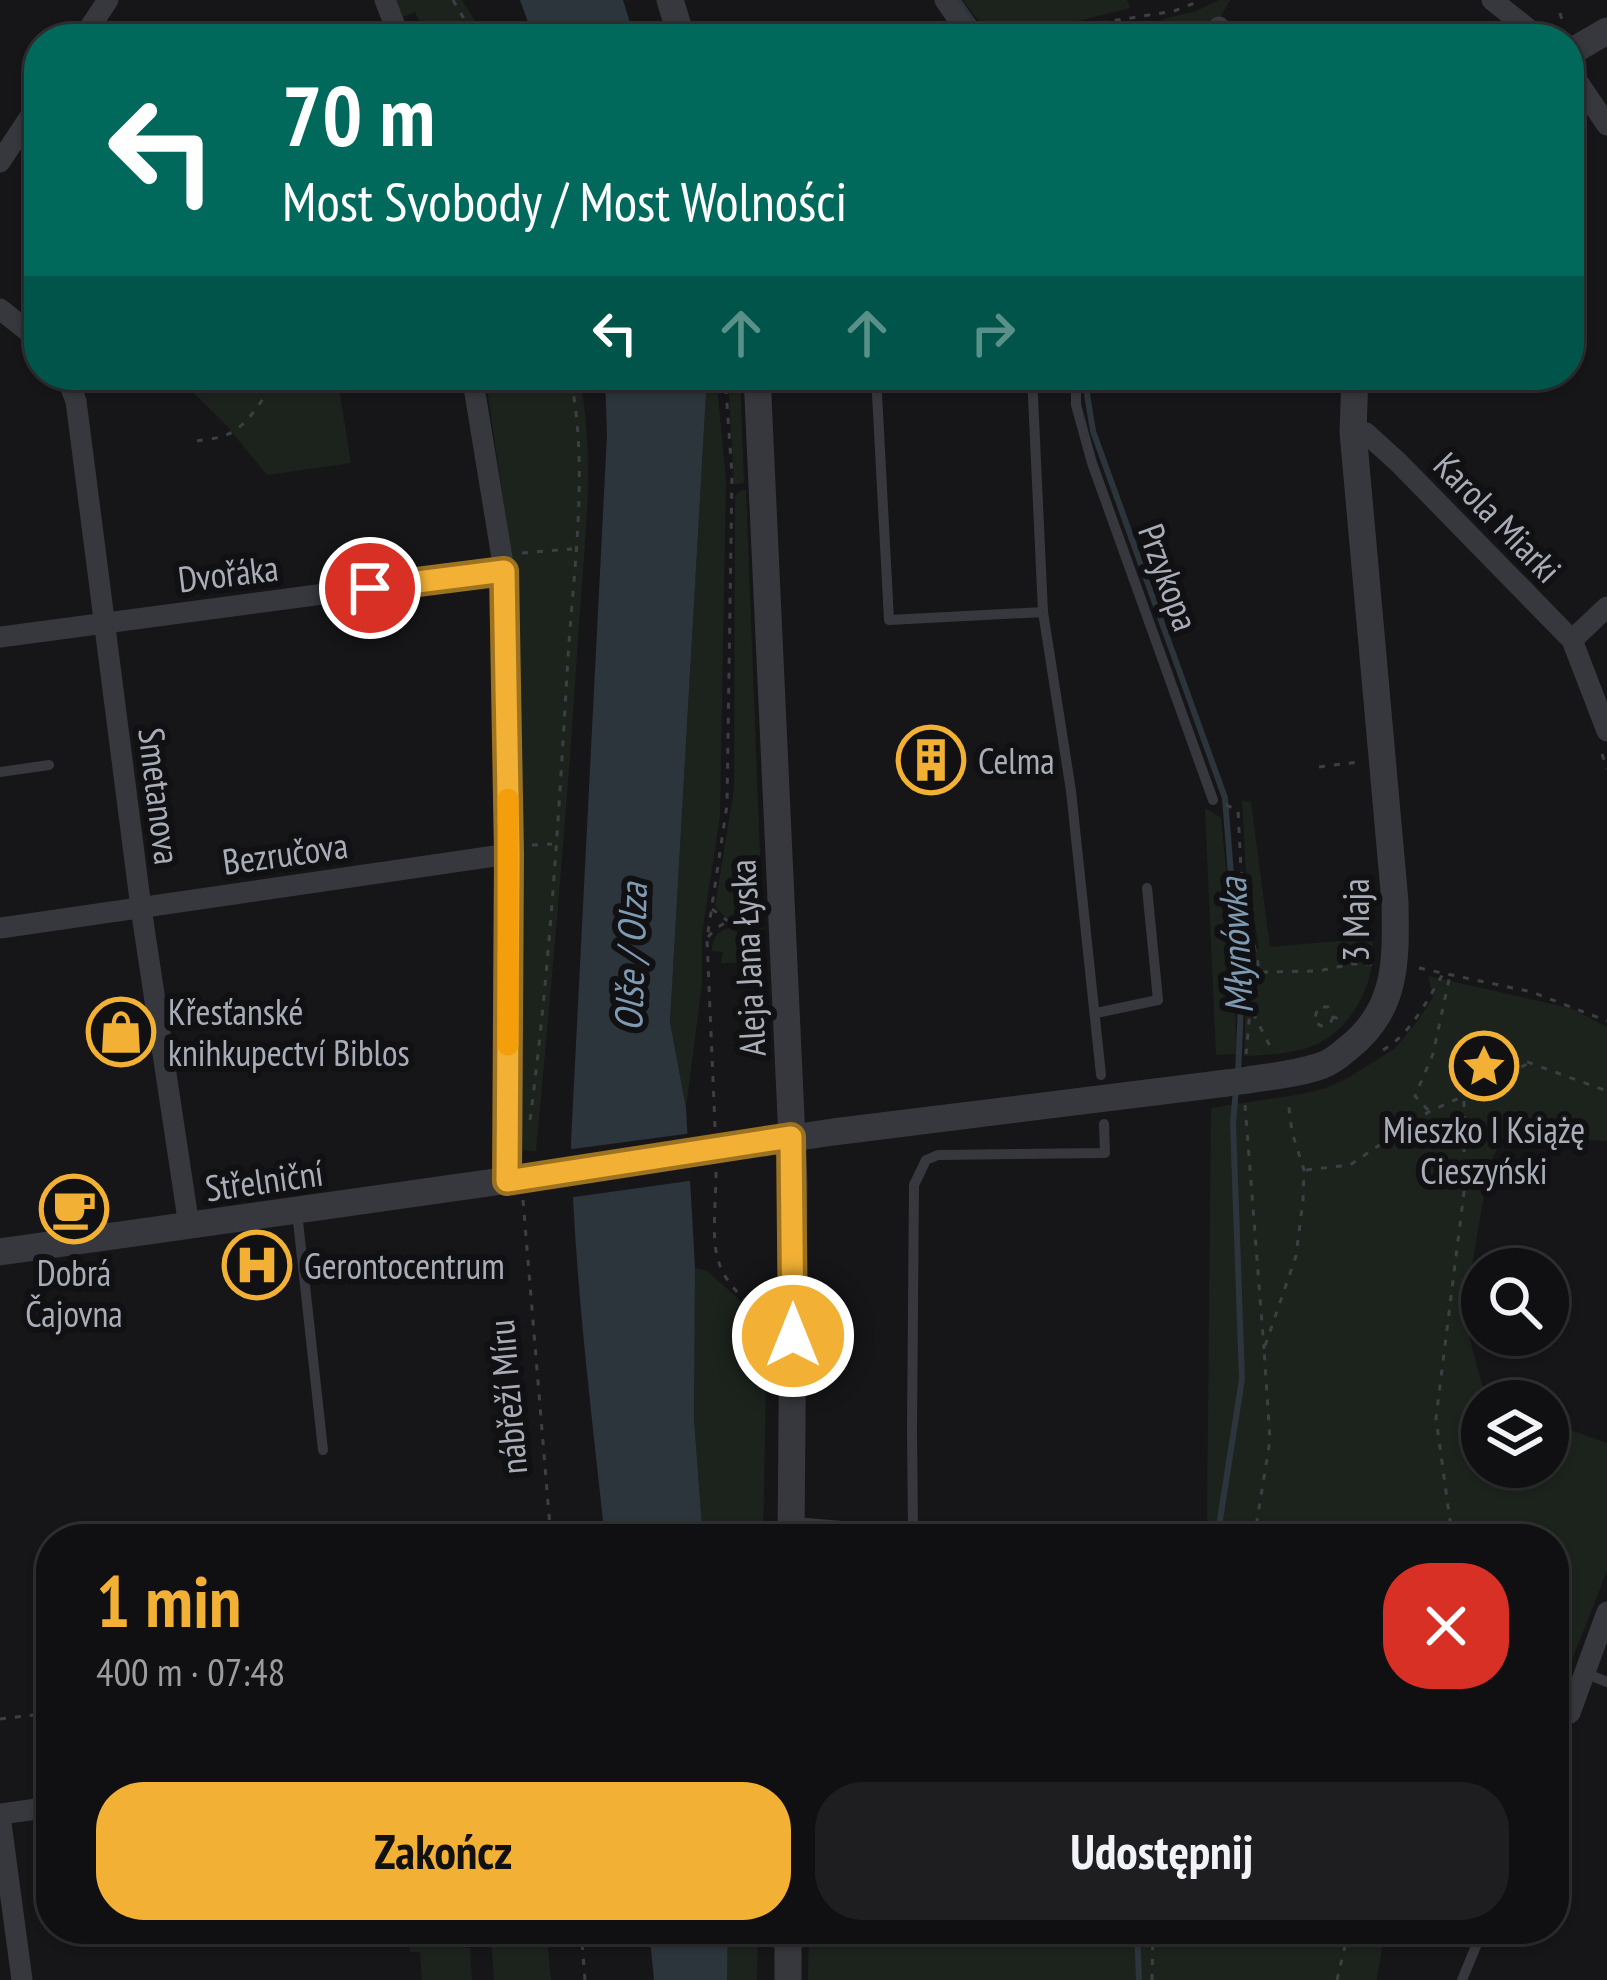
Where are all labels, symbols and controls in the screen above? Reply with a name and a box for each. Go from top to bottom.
text: 70 m [282,60,435,169]
icon: left [84,72,240,228]
text: Most Svobody / Most Wolności [282,166,847,236]
icon: left [582,300,648,366]
icon: ahead [708,300,774,366]
icon: ahead [834,300,900,366]
icon: right [960,300,1026,366]
street label: Karola Miarki [1424,442,1572,592]
street label: Przykopa [1128,517,1210,637]
pin [319,537,421,639]
street label: Dvořáka [175,544,281,602]
icon: arrive [337,555,403,621]
street label: Smetanova [128,725,192,867]
building icon: Celma [896,725,966,795]
place label: Celma [978,737,1055,784]
street label: Bezručova [219,821,351,885]
street label: Aleja Jana Łyska [718,858,776,1058]
water label: Młynówka [1206,874,1264,1015]
street label: 3 Maja [1332,878,1379,962]
water label: Olše / Olza [602,880,658,1032]
place label: Křesťanské knihkupectví Biblos [168,988,410,1076]
shop icon: Křesťanské knihkupectví Biblos [86,997,156,1067]
place icon: Mieszko I Książę Cieszyński [1449,1031,1519,1101]
place label: Mieszko I Książę Cieszyński [1383,1106,1585,1194]
street label: Střelniční [202,1148,326,1212]
cafe icon: Dobrá Čajovna [39,1174,109,1244]
hospital icon: Gerontocentrum [222,1230,292,1300]
place label: Gerontocentrum [304,1242,505,1289]
map controls [1461,1248,1569,1488]
button: search [1461,1248,1569,1356]
place label: Dobrá Čajovna [25,1249,123,1337]
position arrow [730,1273,856,1399]
street label: nábřeží Míru [477,1318,537,1476]
button: layers [1461,1380,1569,1488]
text: 1 min [96,1554,241,1647]
button: close [1383,1563,1509,1689]
text: 400 m · 07:48 [96,1646,285,1697]
button: Zakończ [96,1782,791,1920]
button: Udostępnij [815,1782,1509,1920]

